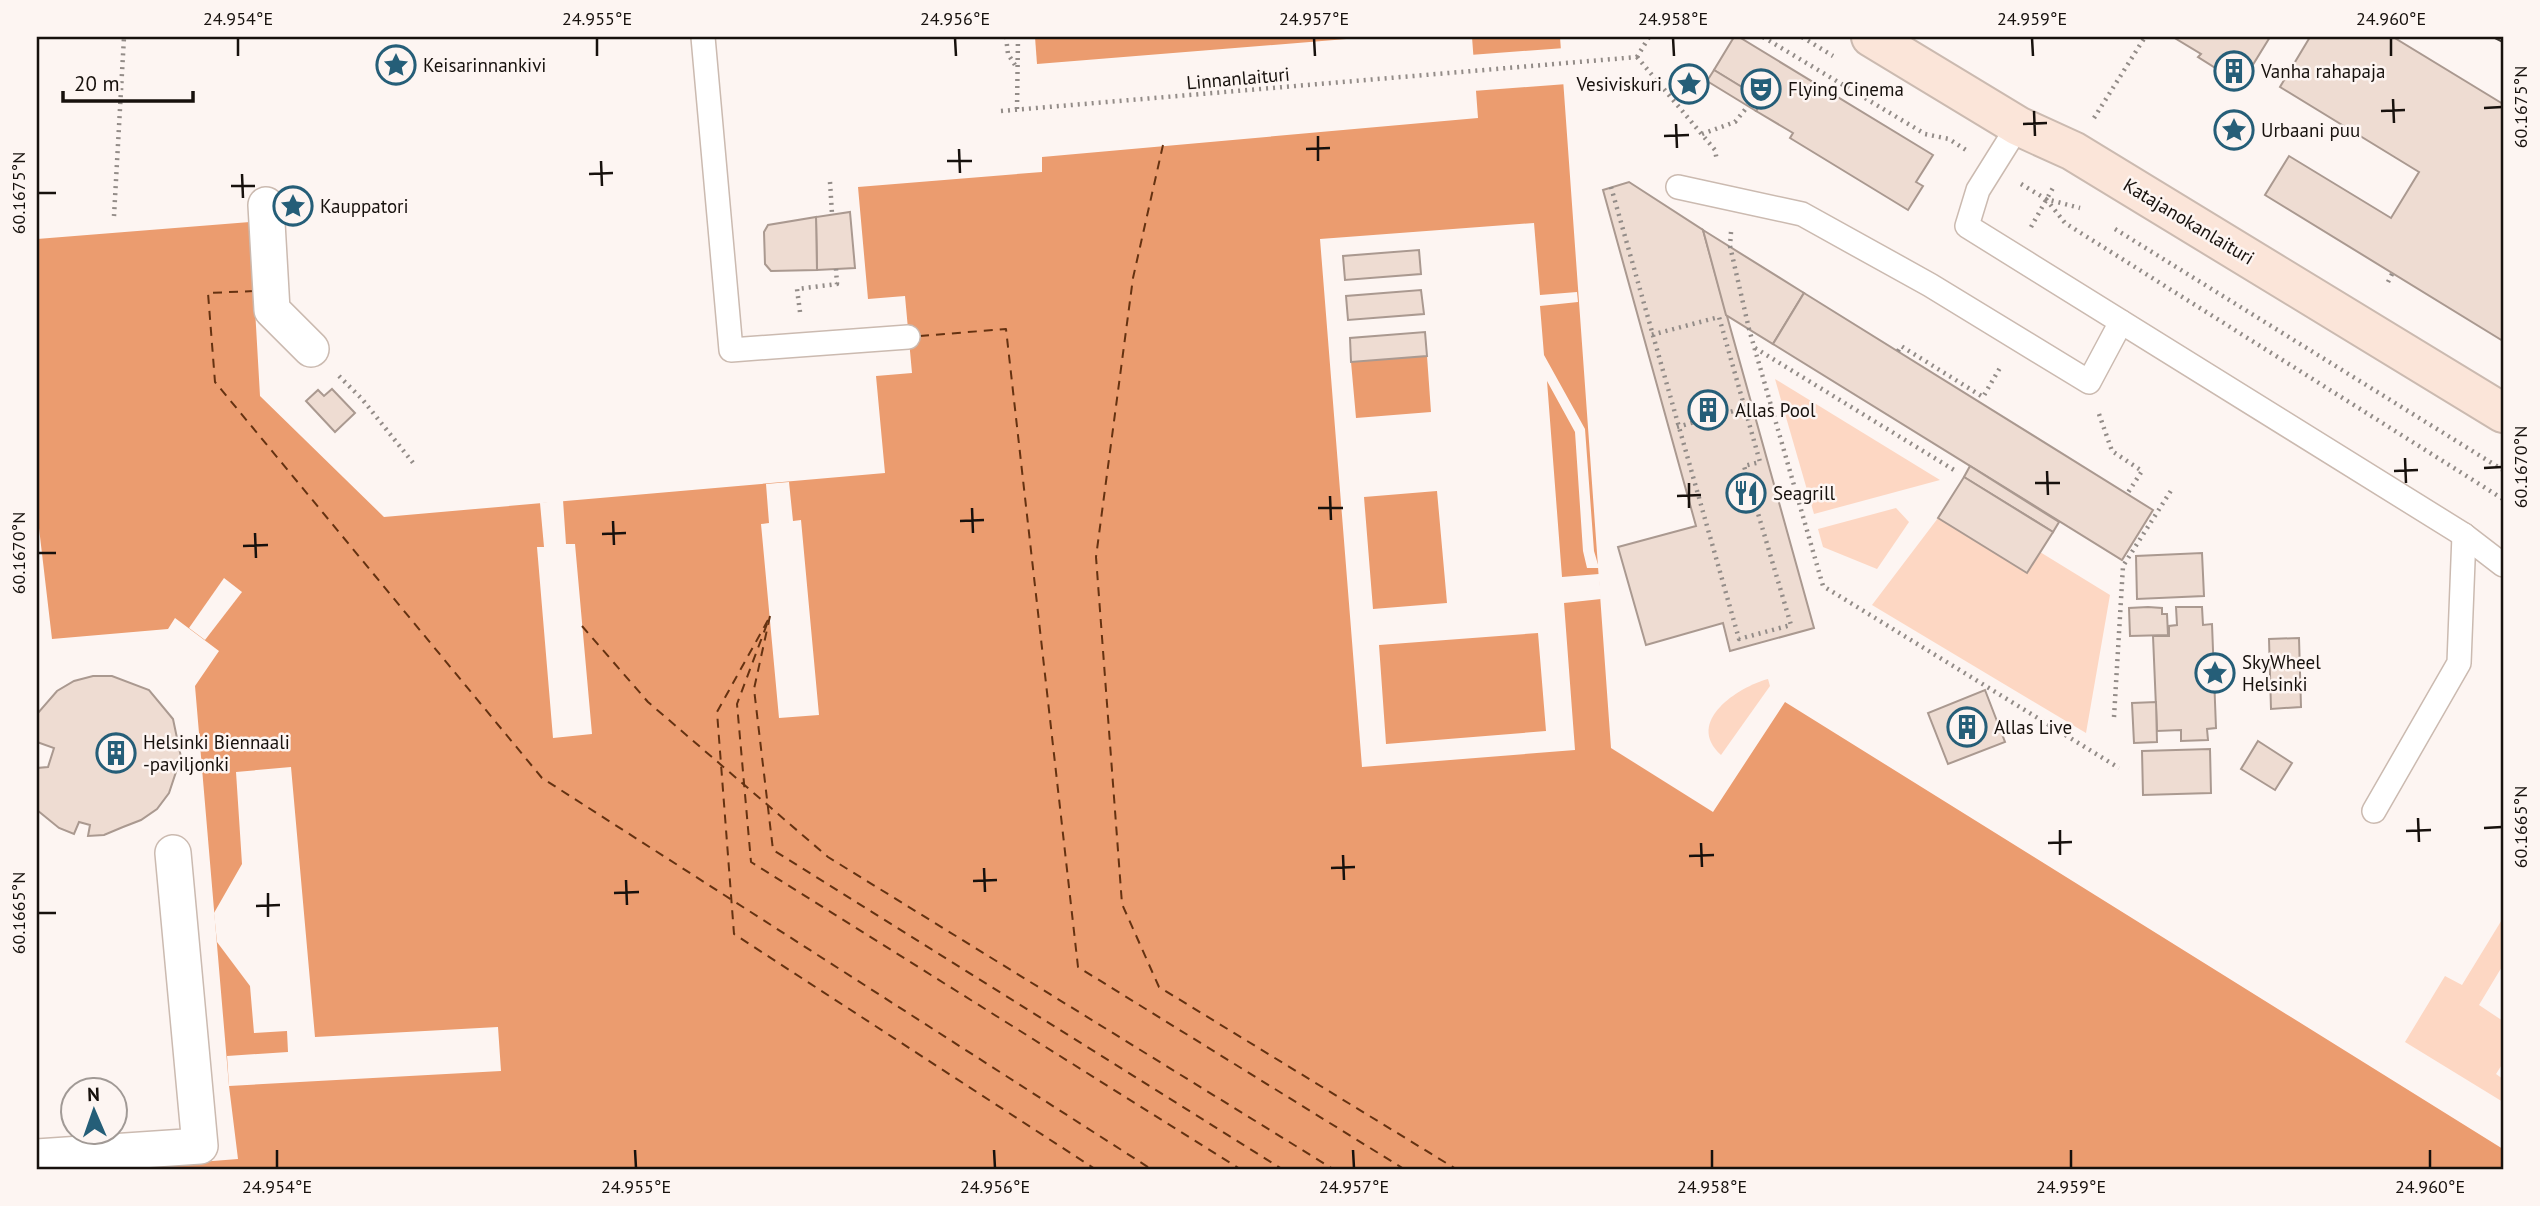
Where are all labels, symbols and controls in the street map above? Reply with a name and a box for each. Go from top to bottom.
text: 24.954°E [203,7,273,30]
text: 24.955°E [562,7,632,30]
text: 24.956°E [920,7,990,30]
text: 24.957°E [1279,7,1349,30]
text: 24.958°E [1638,7,1708,30]
text: 24.959°E [1997,7,2067,30]
text: 24.960°E [2356,7,2426,30]
place icon: Keisarinnankivi [375,44,417,86]
building icon: Vanha rahapaja [2213,50,2255,92]
place label: Keisarinnankivi [423,53,546,77]
place label: Vanha rahapaja [2260,59,2385,83]
scale bar [63,60,192,104]
street label: Linnanlaituri [1185,62,1291,94]
place icon: Vesiviskuri [1668,63,1710,105]
text: 60.1675°N [2509,66,2532,148]
theatre icon: Flying Cinema [1740,68,1782,110]
text: 20 m [74,70,120,97]
place label: Vesiviskuri [1575,72,1662,96]
place label: Flying Cinema [1788,77,1904,101]
place icon: Urbaani puu [2213,109,2255,151]
place label: Urbaani puu [2261,118,2360,142]
text: 60.1675°N [7,152,30,234]
street label: Katajanokanlaituri [2119,172,2259,270]
place icon: Kauppatori [272,185,314,227]
place label: Kauppatori [320,194,409,218]
building icon: Allas Pool [1687,389,1729,431]
place label: Allas Pool [1735,398,1816,422]
text: 60.1670°N [2509,426,2532,508]
restaurant icon: Seagrill [1725,472,1767,514]
place label: Seagrill [1773,481,1835,505]
text: 60.1670°N [7,512,30,594]
place label: SkyWheel Helsinki [2242,650,2321,696]
place icon: SkyWheel Helsinki [2194,652,2236,694]
building icon: Allas Live [1946,706,1988,748]
place label: Allas Live [1994,715,2072,739]
place label: Helsinki Biennaali -paviljonki [143,730,290,776]
building icon: Helsinki Biennaali -paviljonki [95,732,137,774]
text: 60.1665°N [2509,786,2532,868]
text: 60.1665°N [7,872,30,954]
north arrow [60,1076,130,1146]
text: N [87,1082,100,1106]
text: 24.954°E [242,1175,312,1198]
text: 24.955°E [601,1175,671,1198]
text: 24.956°E [960,1175,1030,1198]
text: 24.957°E [1319,1175,1389,1198]
text: 24.958°E [1677,1175,1747,1198]
text: 24.959°E [2036,1175,2106,1198]
text: 24.960°E [2395,1175,2465,1198]

